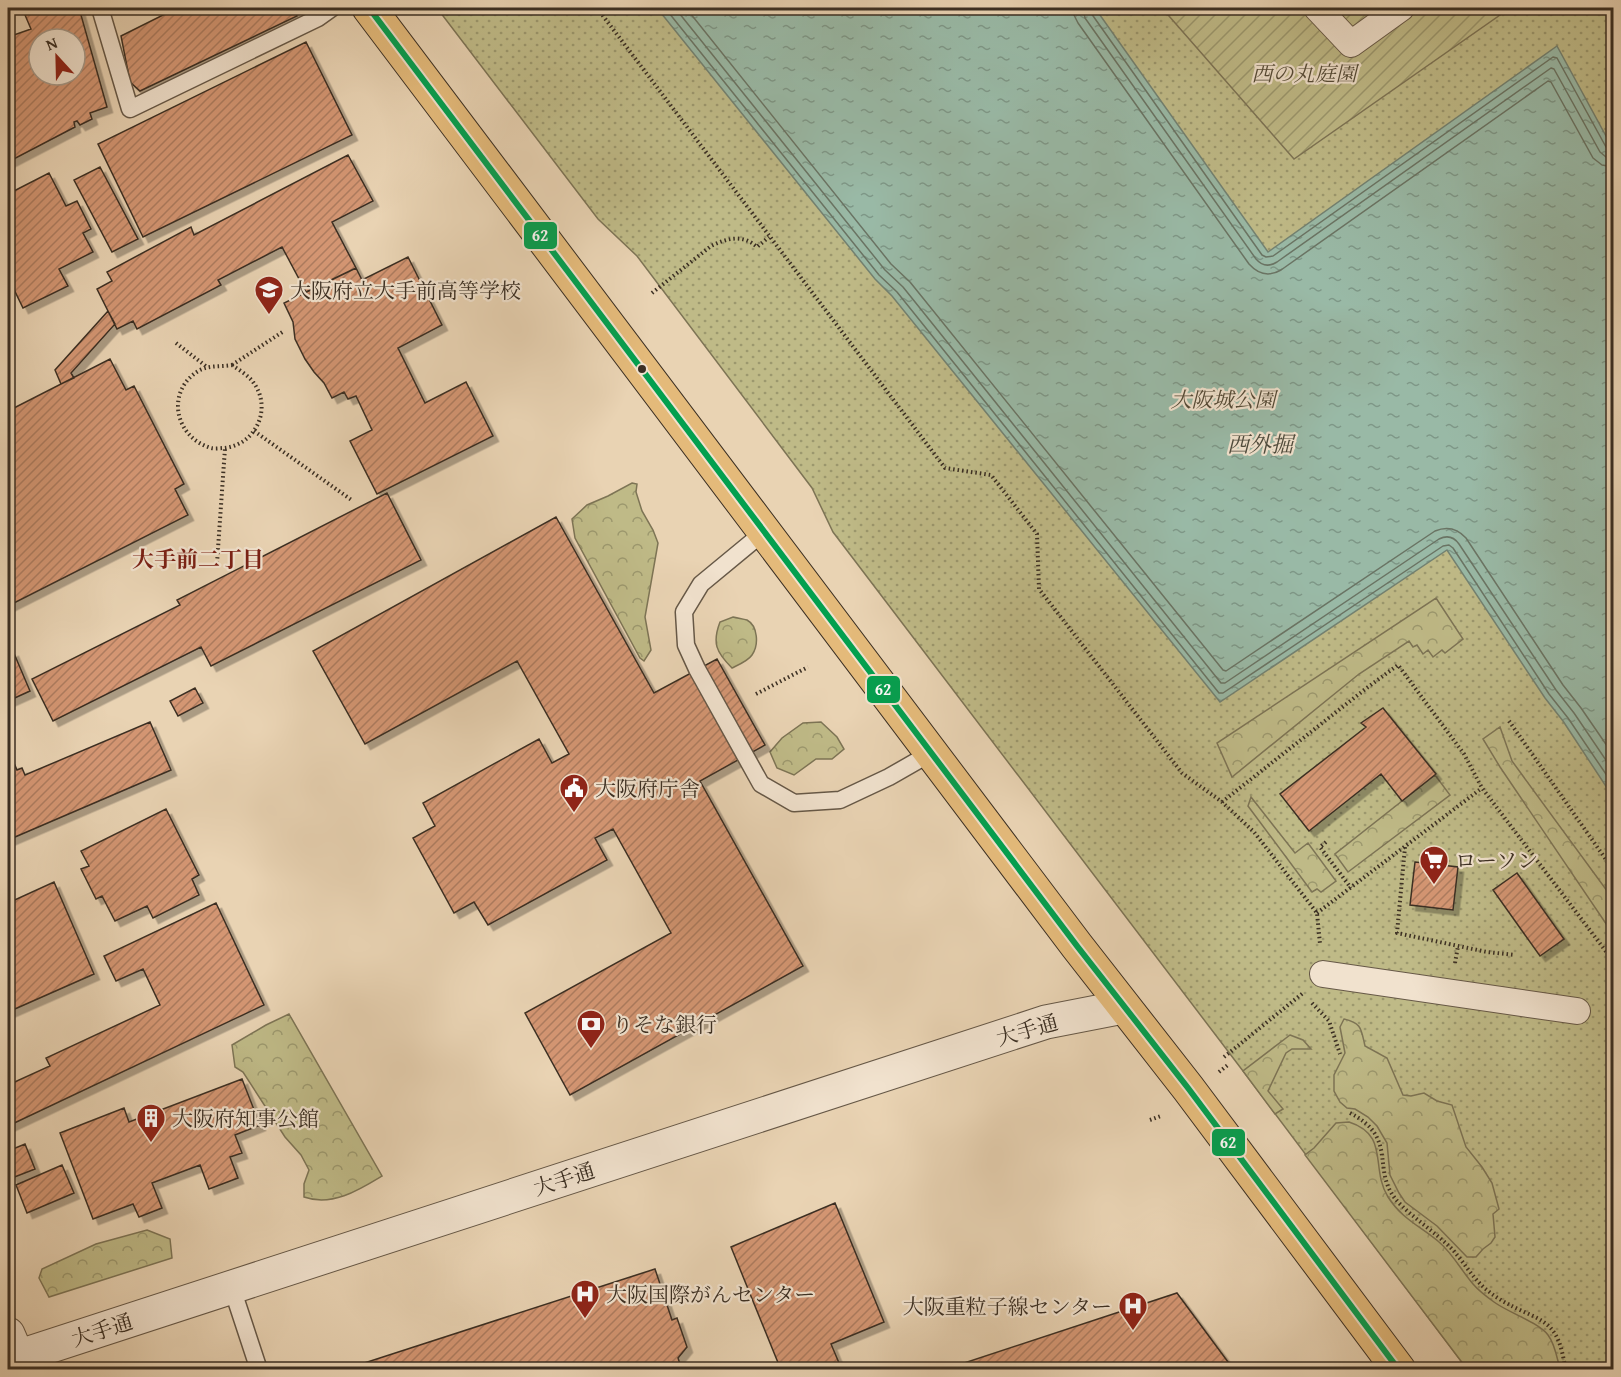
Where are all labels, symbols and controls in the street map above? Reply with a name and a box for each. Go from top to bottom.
north arrow [27,27,87,87]
text: N [42,30,61,56]
park label: 西の丸庭園 [1252,58,1359,89]
line badge: 62 [523,221,558,250]
text: 62 [532,223,548,247]
school or university icon: 大阪府立大手前高等学校 [253,274,285,316]
place label: 大阪府立大手前高等学校 [290,275,521,306]
unlabelled marker [636,363,648,375]
park label: 大阪城公園 [1171,384,1278,415]
water label: 西外掘 [1227,428,1296,460]
district label: 大手前二丁目 [132,543,264,575]
line badge: 62 [866,675,901,704]
text: 62 [875,677,891,701]
public building icon: 大阪府庁舎 [558,772,590,814]
place label: 大阪府庁舎 [595,773,700,804]
supermarket icon: ローソン [1418,844,1450,886]
place label: ローソン [1455,845,1538,876]
street label: 大手通 [992,1006,1062,1054]
bank icon: りそな銀行 [575,1008,607,1050]
place label: りそな銀行 [612,1009,717,1040]
building icon: 大阪府知事公館 [135,1102,167,1144]
place label: 大阪府知事公館 [172,1103,319,1134]
line badge: 62 [1211,1128,1246,1157]
text: 62 [1220,1130,1236,1154]
street label: 大手通 [529,1155,599,1203]
hospital icon: 大阪国際がんセンター [569,1278,601,1320]
place label: 大阪国際がんセンター [606,1279,815,1310]
hospital icon: 大阪重粒子線センター [1117,1290,1149,1332]
place label: 大阪重粒子線センター [903,1291,1112,1322]
street label: 大手通 [67,1306,137,1354]

